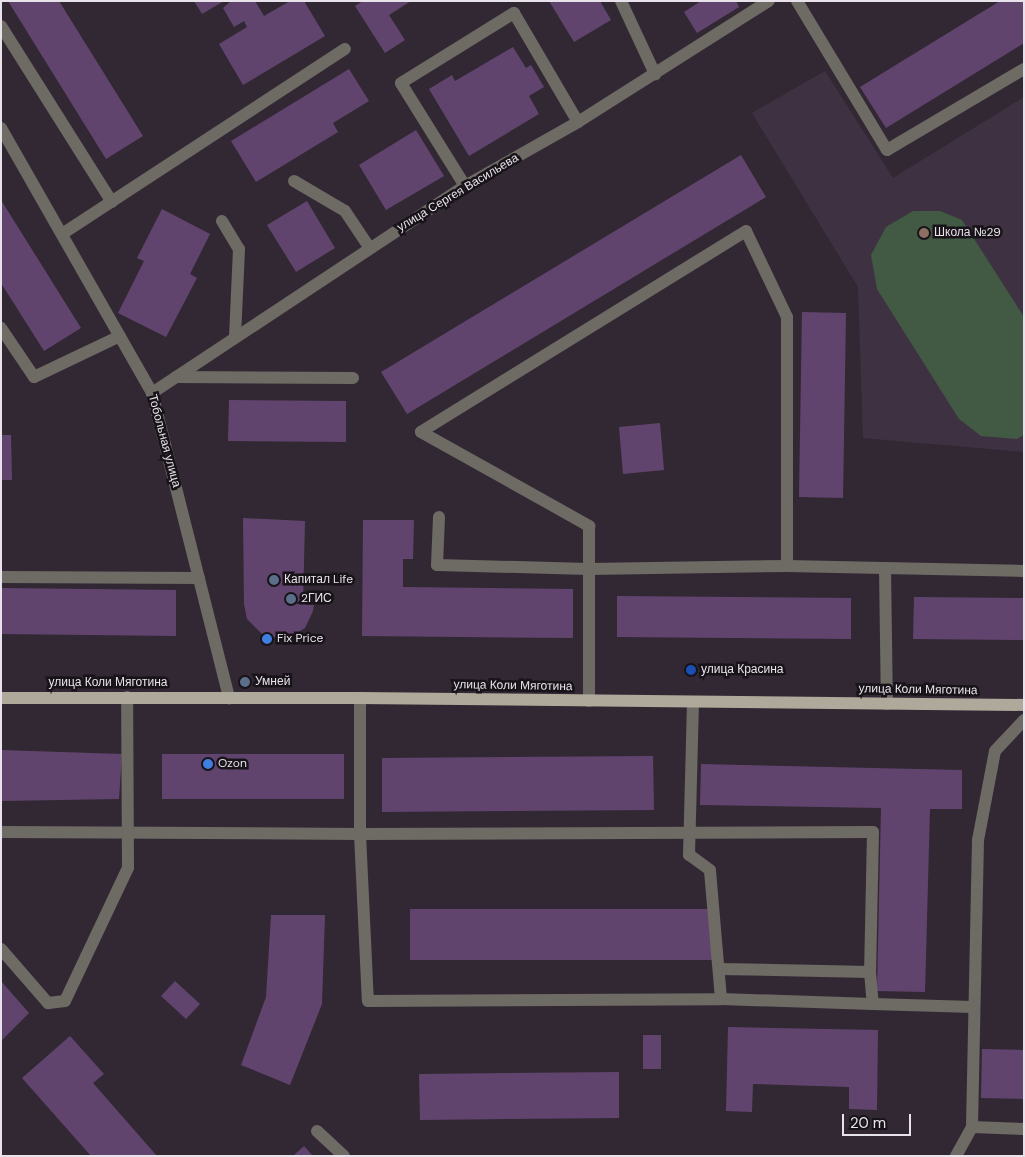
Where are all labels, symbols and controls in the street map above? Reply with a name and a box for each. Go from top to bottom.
street label: улица Сергея Васильева [395,151,521,235]
place label: Школа №29 [934,226,1001,240]
marker: Школа №29 [918,227,930,239]
street label: Тобольная улица [145,393,183,489]
place label: Капитал Life [284,573,353,587]
marker: Капитал Life [268,574,280,586]
place label: 2ГИС [301,592,332,606]
marker: 2ГИС [285,593,297,605]
place label: Fix Price [277,632,323,646]
marker: Fix Price [261,633,273,645]
place label: улица Красина [701,663,784,677]
marker: улица Красина [685,664,697,676]
place label: Умней [255,675,290,689]
street label: улица Коли Мяготина [49,676,167,690]
marker: Умней [239,676,251,688]
street label: улица Коли Мяготина [453,678,573,694]
street label: улица Коли Мяготина [858,682,978,698]
place label: Ozon [218,757,247,771]
marker: Ozon [202,758,214,770]
scale bar [845,1104,914,1136]
text: 20 m [850,1113,886,1133]

